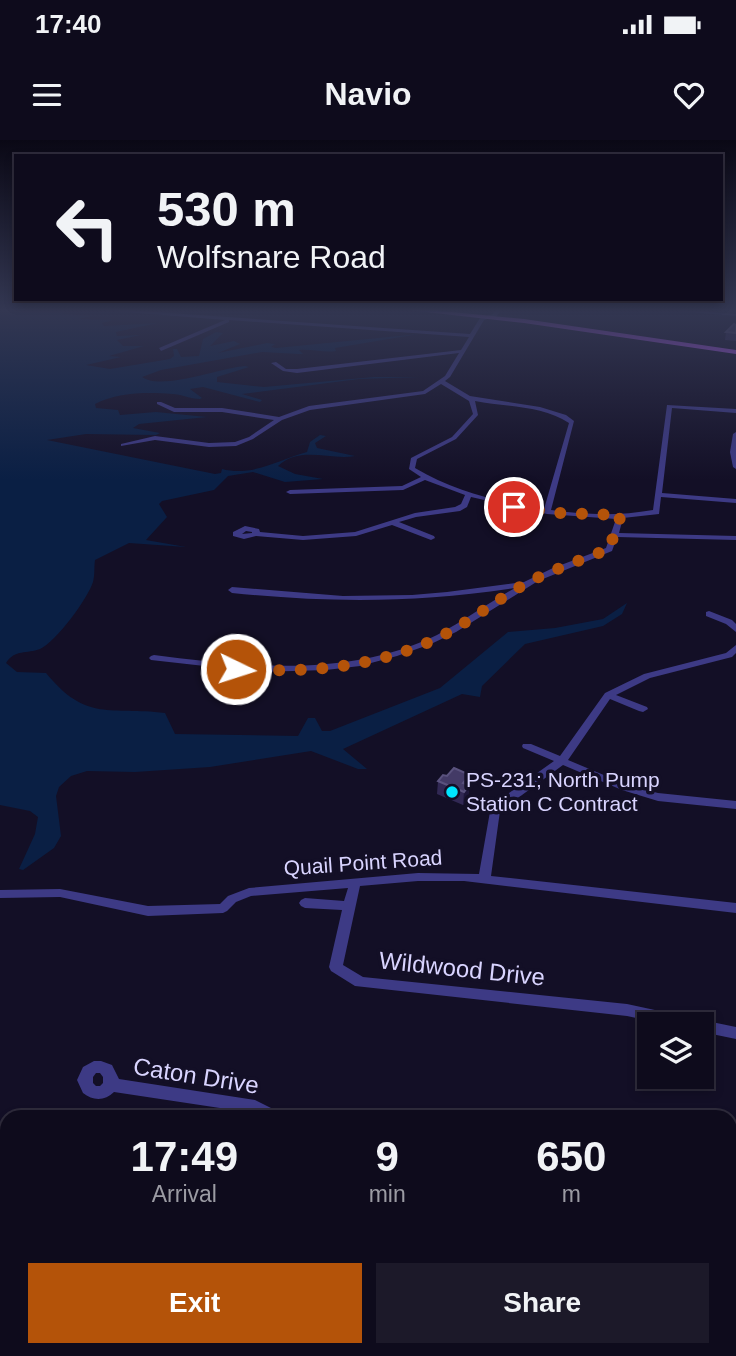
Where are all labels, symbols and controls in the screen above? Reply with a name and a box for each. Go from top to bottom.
text: 17:40 [35,9,102,39]
icon: menu [28,76,66,114]
text: Navio [324,76,412,112]
icon: heart [670,76,708,114]
icon: left [42,182,133,273]
text: 530 m [157,182,296,236]
text: Wolfsnare Road [157,239,386,275]
pin [484,477,544,537]
icon: arrive [495,488,533,526]
position arrow [199,632,273,706]
place label: PS-231; North Pump Station C Contract [466,768,660,815]
marker: PS-231; North Pump Station C Contract [444,784,460,800]
street label: Quail Point Road [283,845,443,880]
street label: Wildwood Drive [378,946,546,991]
map controls [637,1012,714,1089]
button: layers [637,1012,714,1089]
street label: Caton Drive [131,1052,261,1099]
text: 17:49 [131,1133,238,1180]
text: 9 [375,1133,399,1180]
text: 650 [536,1133,606,1180]
text: Arrival [152,1181,217,1207]
text: min [369,1181,406,1207]
text: m [562,1181,581,1207]
button: Exit [28,1263,362,1343]
button: Share [376,1263,709,1343]

